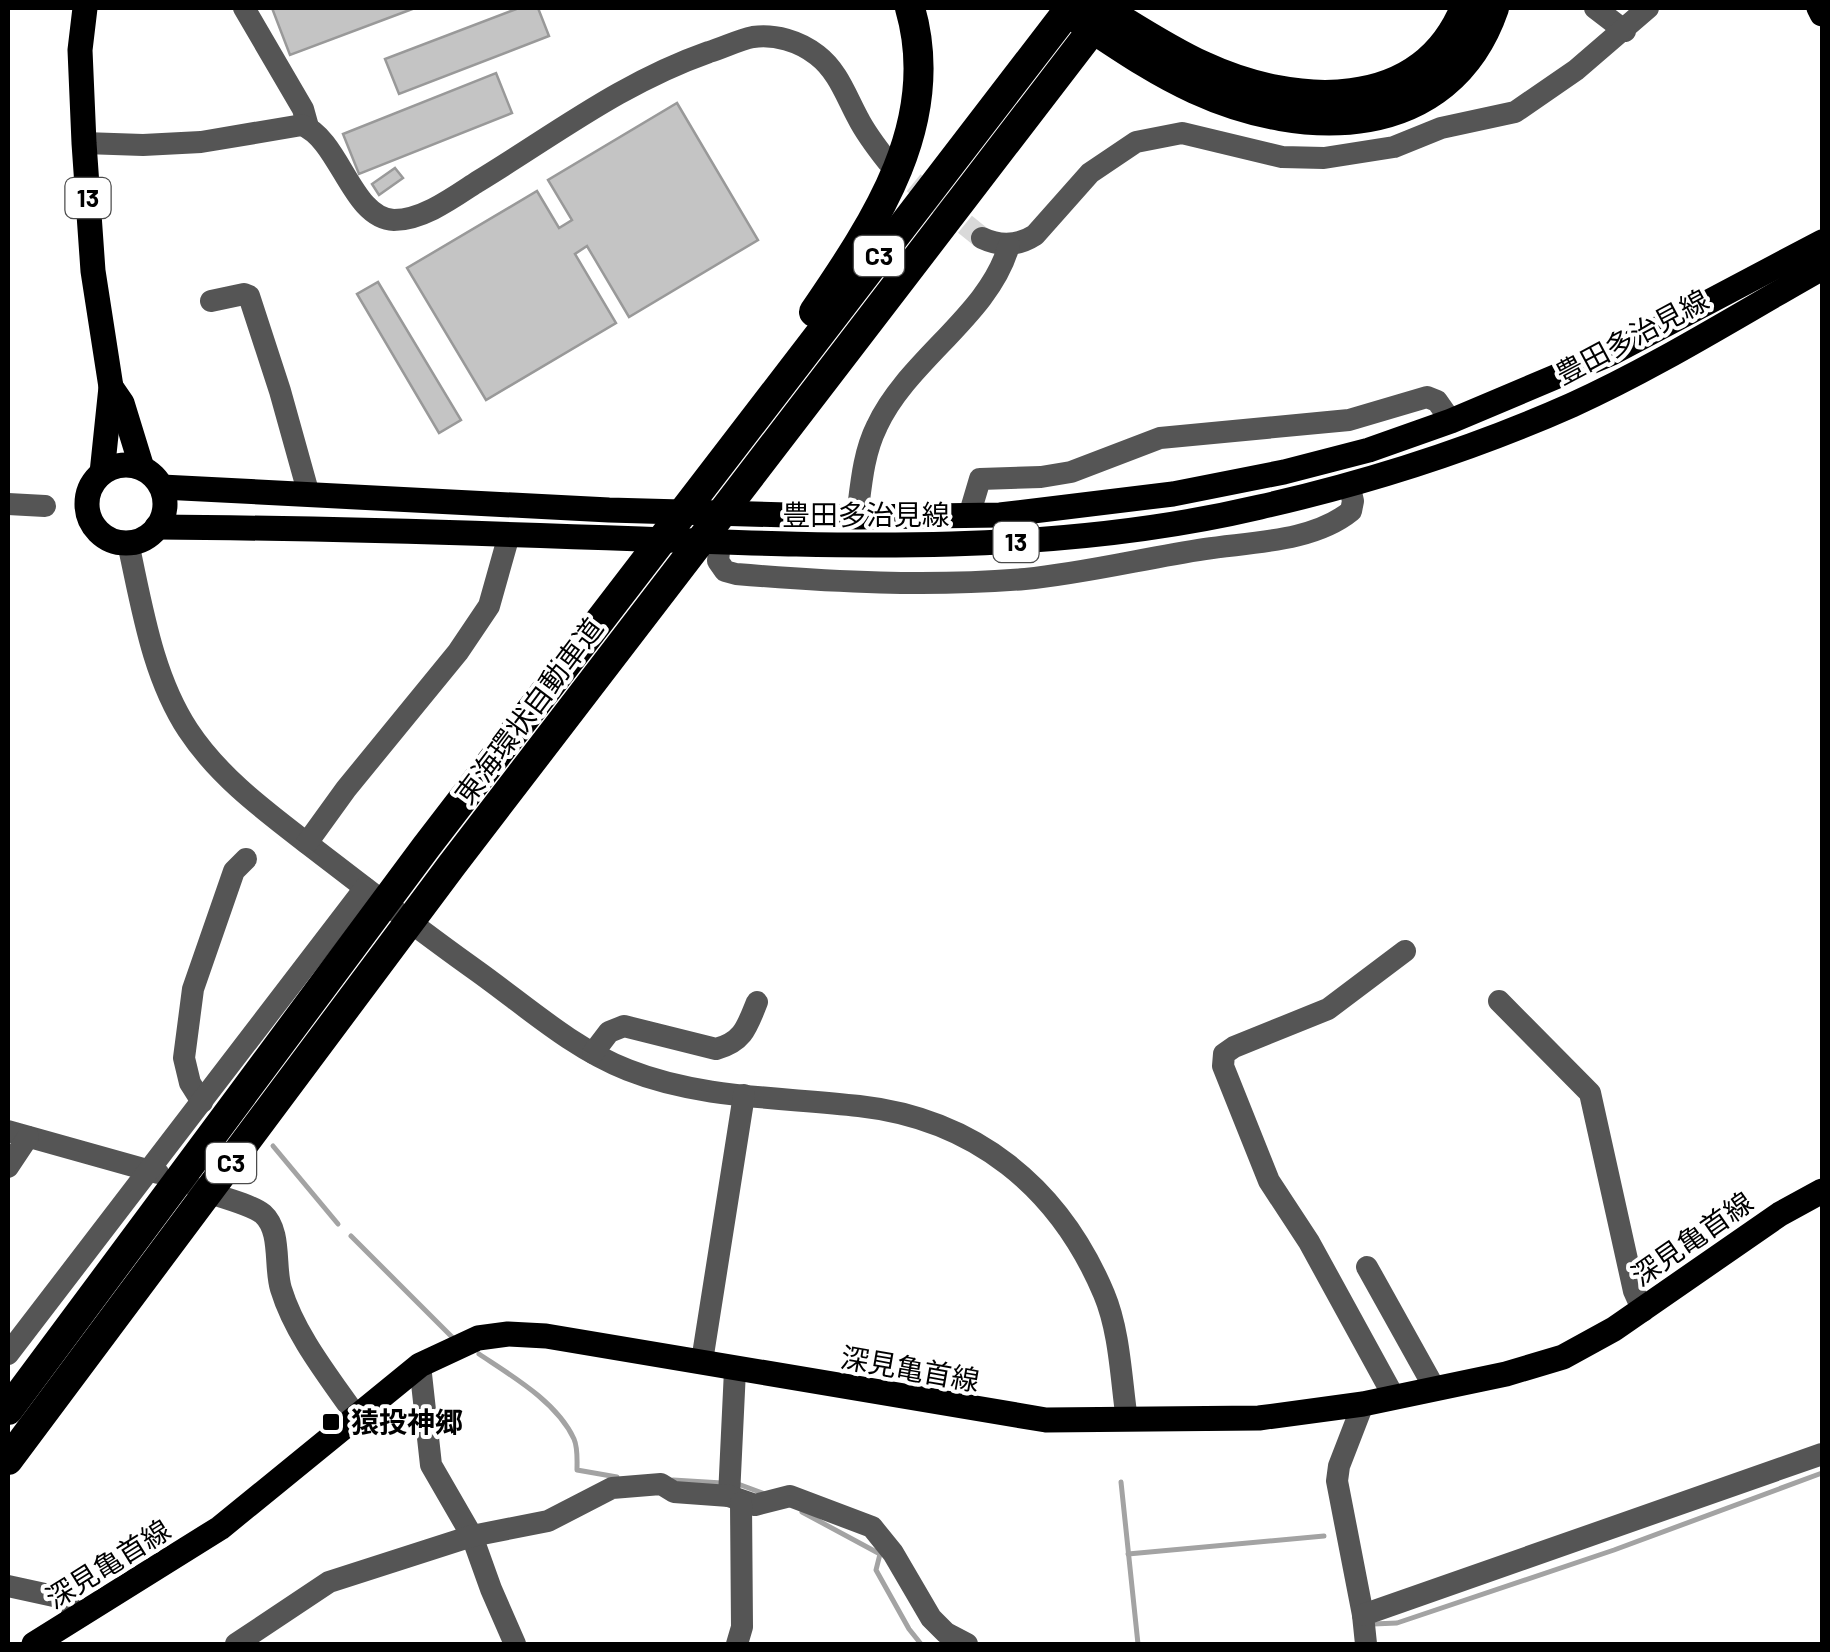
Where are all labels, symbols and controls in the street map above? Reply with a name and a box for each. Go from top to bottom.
road number: 13 [66,178,110,218]
road number: C3 [854,236,904,276]
street label: 豊田多治見線 [1549,282,1714,391]
street label: 豊田多治見線 [782,497,950,531]
road number: 13 [994,522,1038,562]
street label: 東海環状自動車道 [447,611,609,810]
road number: C3 [206,1143,256,1183]
street label: 深見亀首線 [1624,1184,1759,1292]
street label: 深見亀首線 [838,1339,982,1397]
place label: 猿投神郷 [351,1404,463,1438]
marker: 猿投神郷 [320,1411,342,1433]
street label: 深見亀首線 [39,1512,176,1615]

